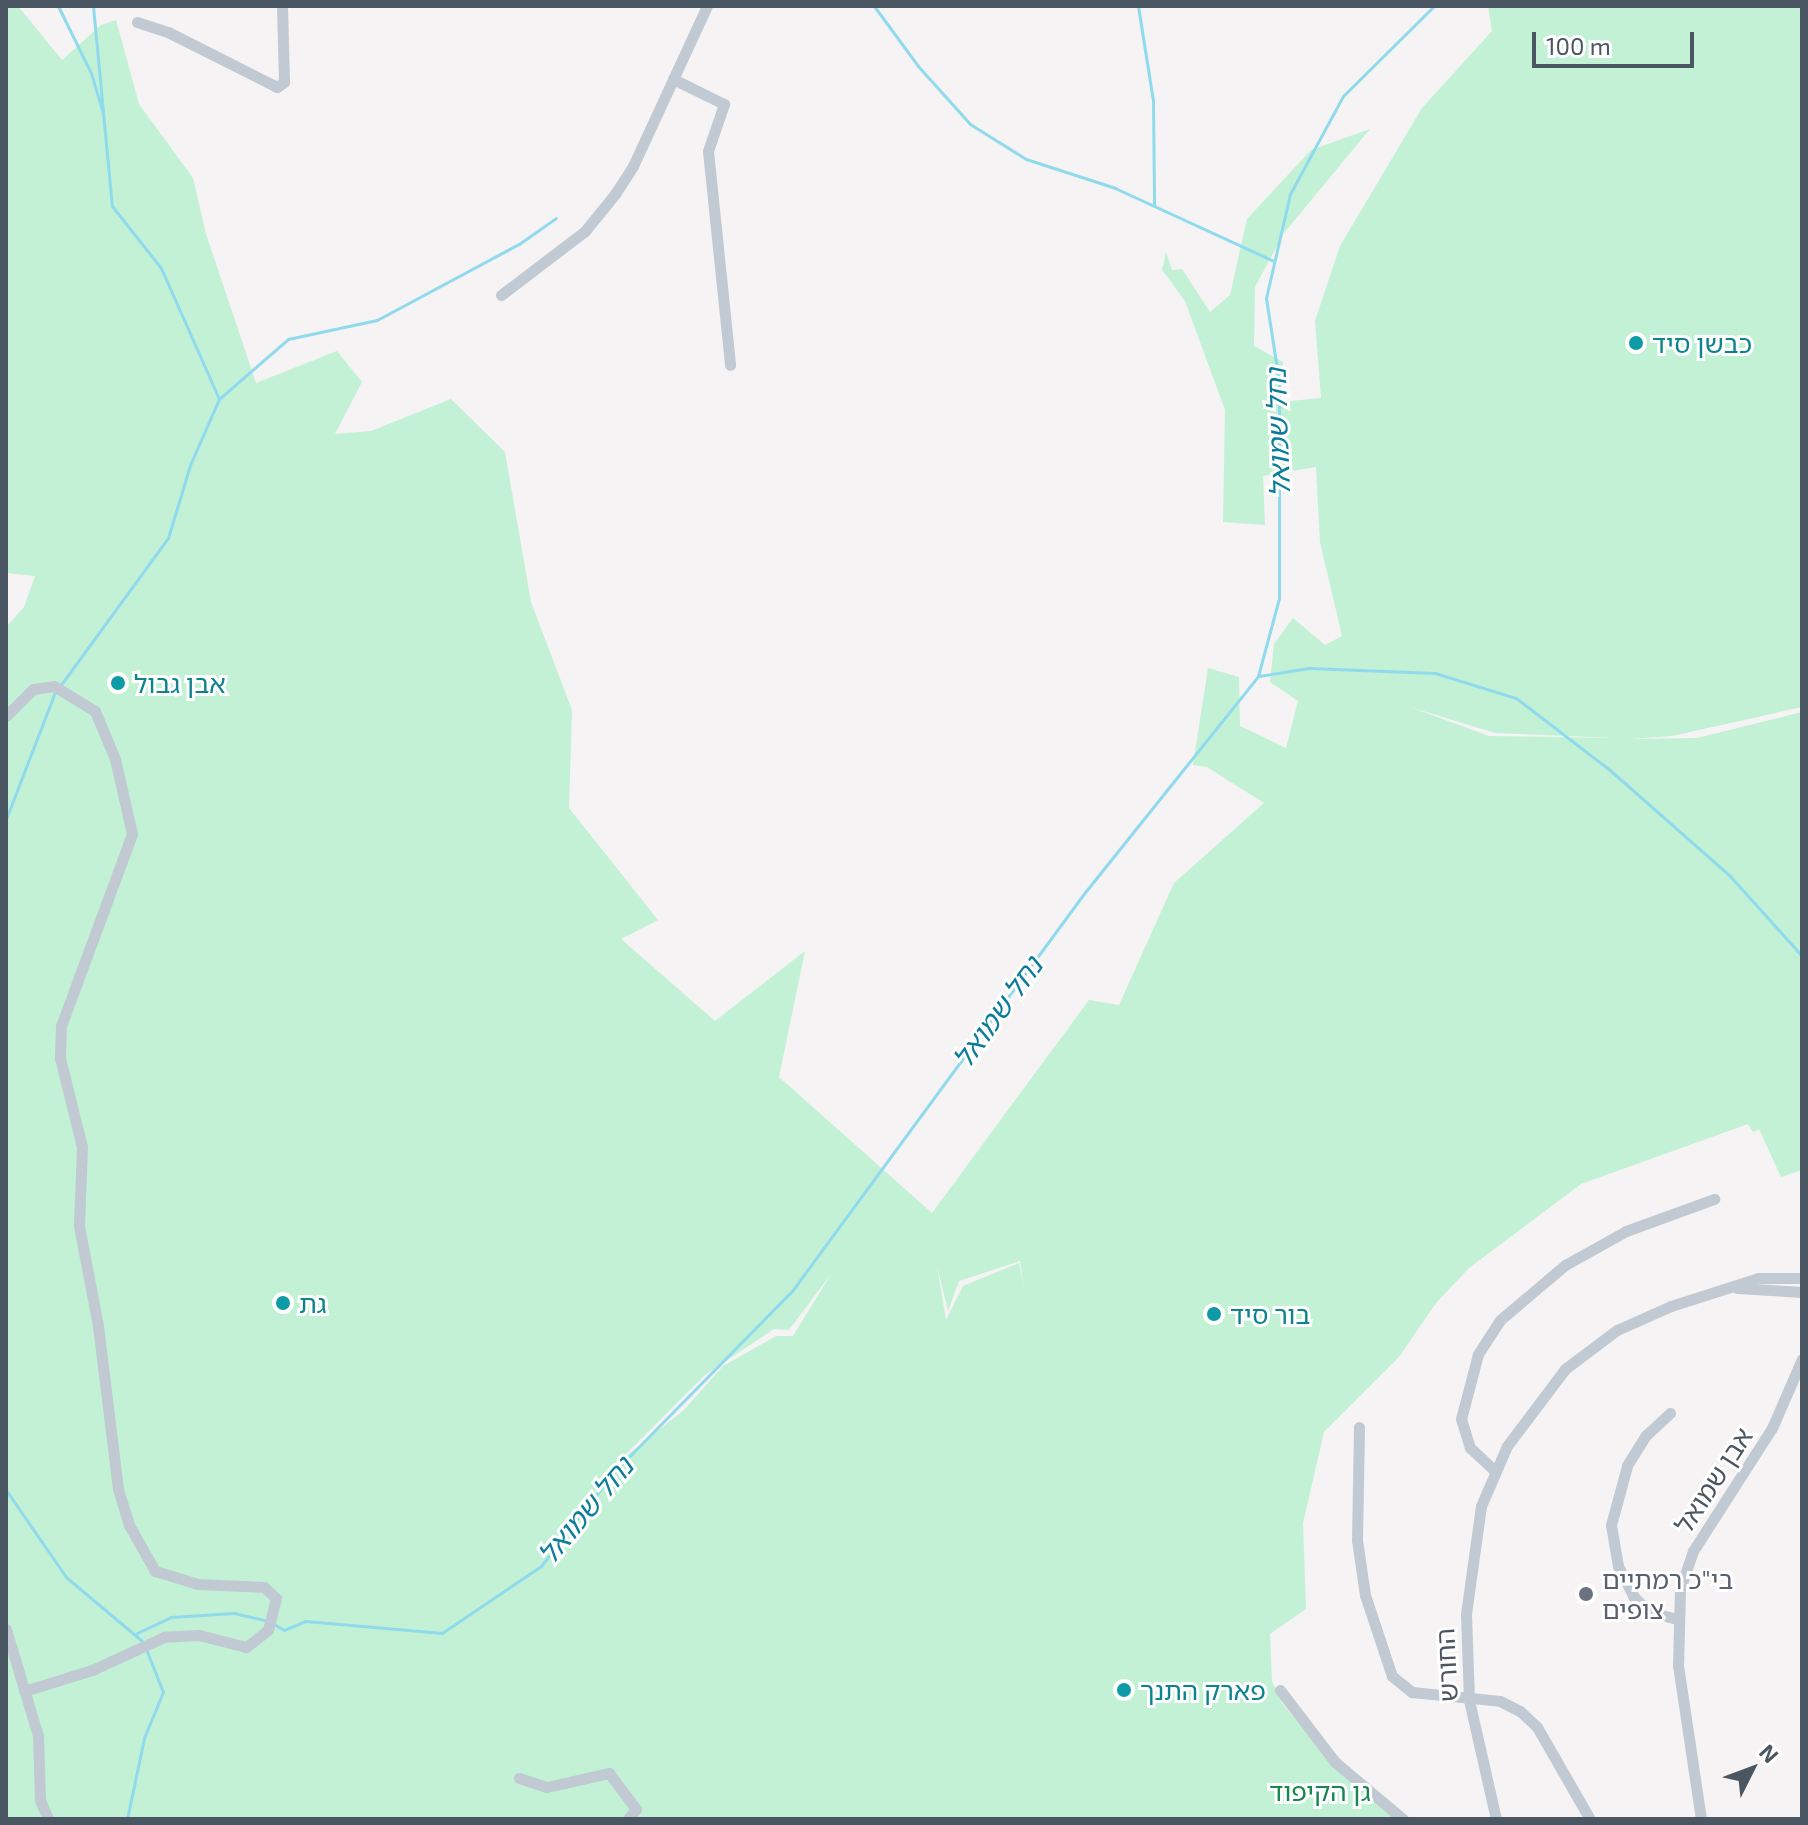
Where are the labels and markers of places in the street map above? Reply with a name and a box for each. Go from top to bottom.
place label: כבשן סיד [1652,327,1752,359]
marker: כבשן סיד [1627,334,1645,352]
place label: אבן גבול [134,667,226,699]
marker: אבן גבול [109,674,127,692]
place label: גת [299,1287,327,1319]
marker: גת [274,1294,292,1312]
place label: בור סיד [1230,1298,1310,1330]
marker: בור סיד [1205,1305,1223,1323]
place label: בי"כ רמתיים צופים [1602,1563,1733,1624]
marker: בי"כ רמתיים צופים [1577,1585,1595,1603]
place label: פארק התנך [1140,1674,1266,1706]
marker: פארק התנך [1115,1681,1133,1699]

